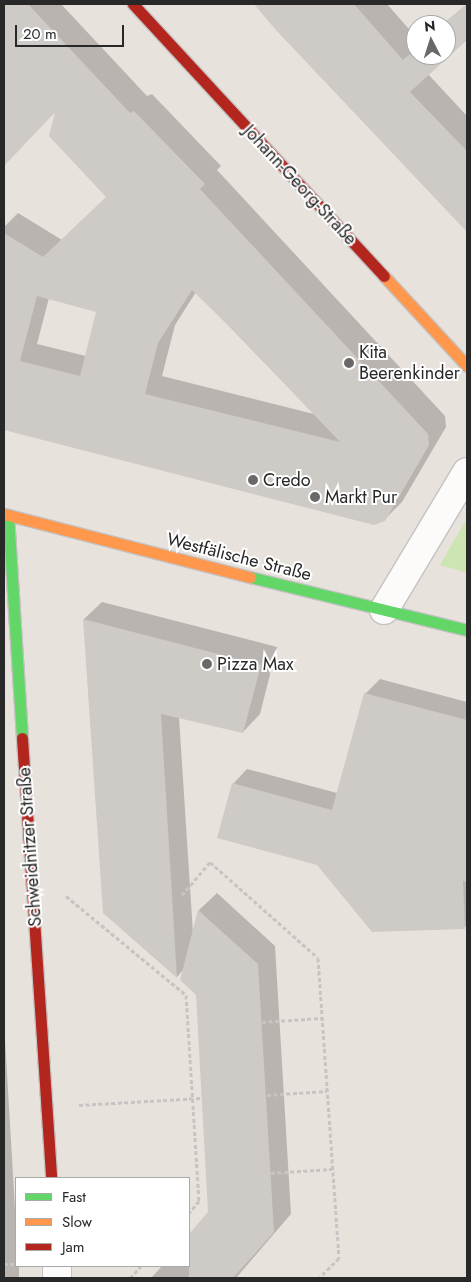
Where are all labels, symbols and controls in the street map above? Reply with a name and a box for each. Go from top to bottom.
scale bar [18,15,126,47]
north arrow [406,15,456,65]
text: N [423,16,436,37]
text: 20 m [23,23,57,45]
street label: Johann-Georg-Straße [239,120,361,250]
place label: Kita Beerenkinder [359,342,460,384]
marker: Kita Beerenkinder [343,357,355,369]
place label: Credo [263,469,311,491]
marker: Credo [247,474,259,486]
place label: Markt Pur [325,486,397,508]
marker: Markt Pur [309,491,321,503]
street label: Westfälische Straße [164,529,314,585]
place label: Pizza Max [217,653,293,675]
marker: Pizza Max [201,658,213,670]
street label: Schweidnitzer Straße [14,767,46,927]
legend [15,1177,190,1267]
text: Fast [62,1186,86,1208]
text: Slow [62,1211,92,1233]
text: Jam [62,1236,85,1258]

